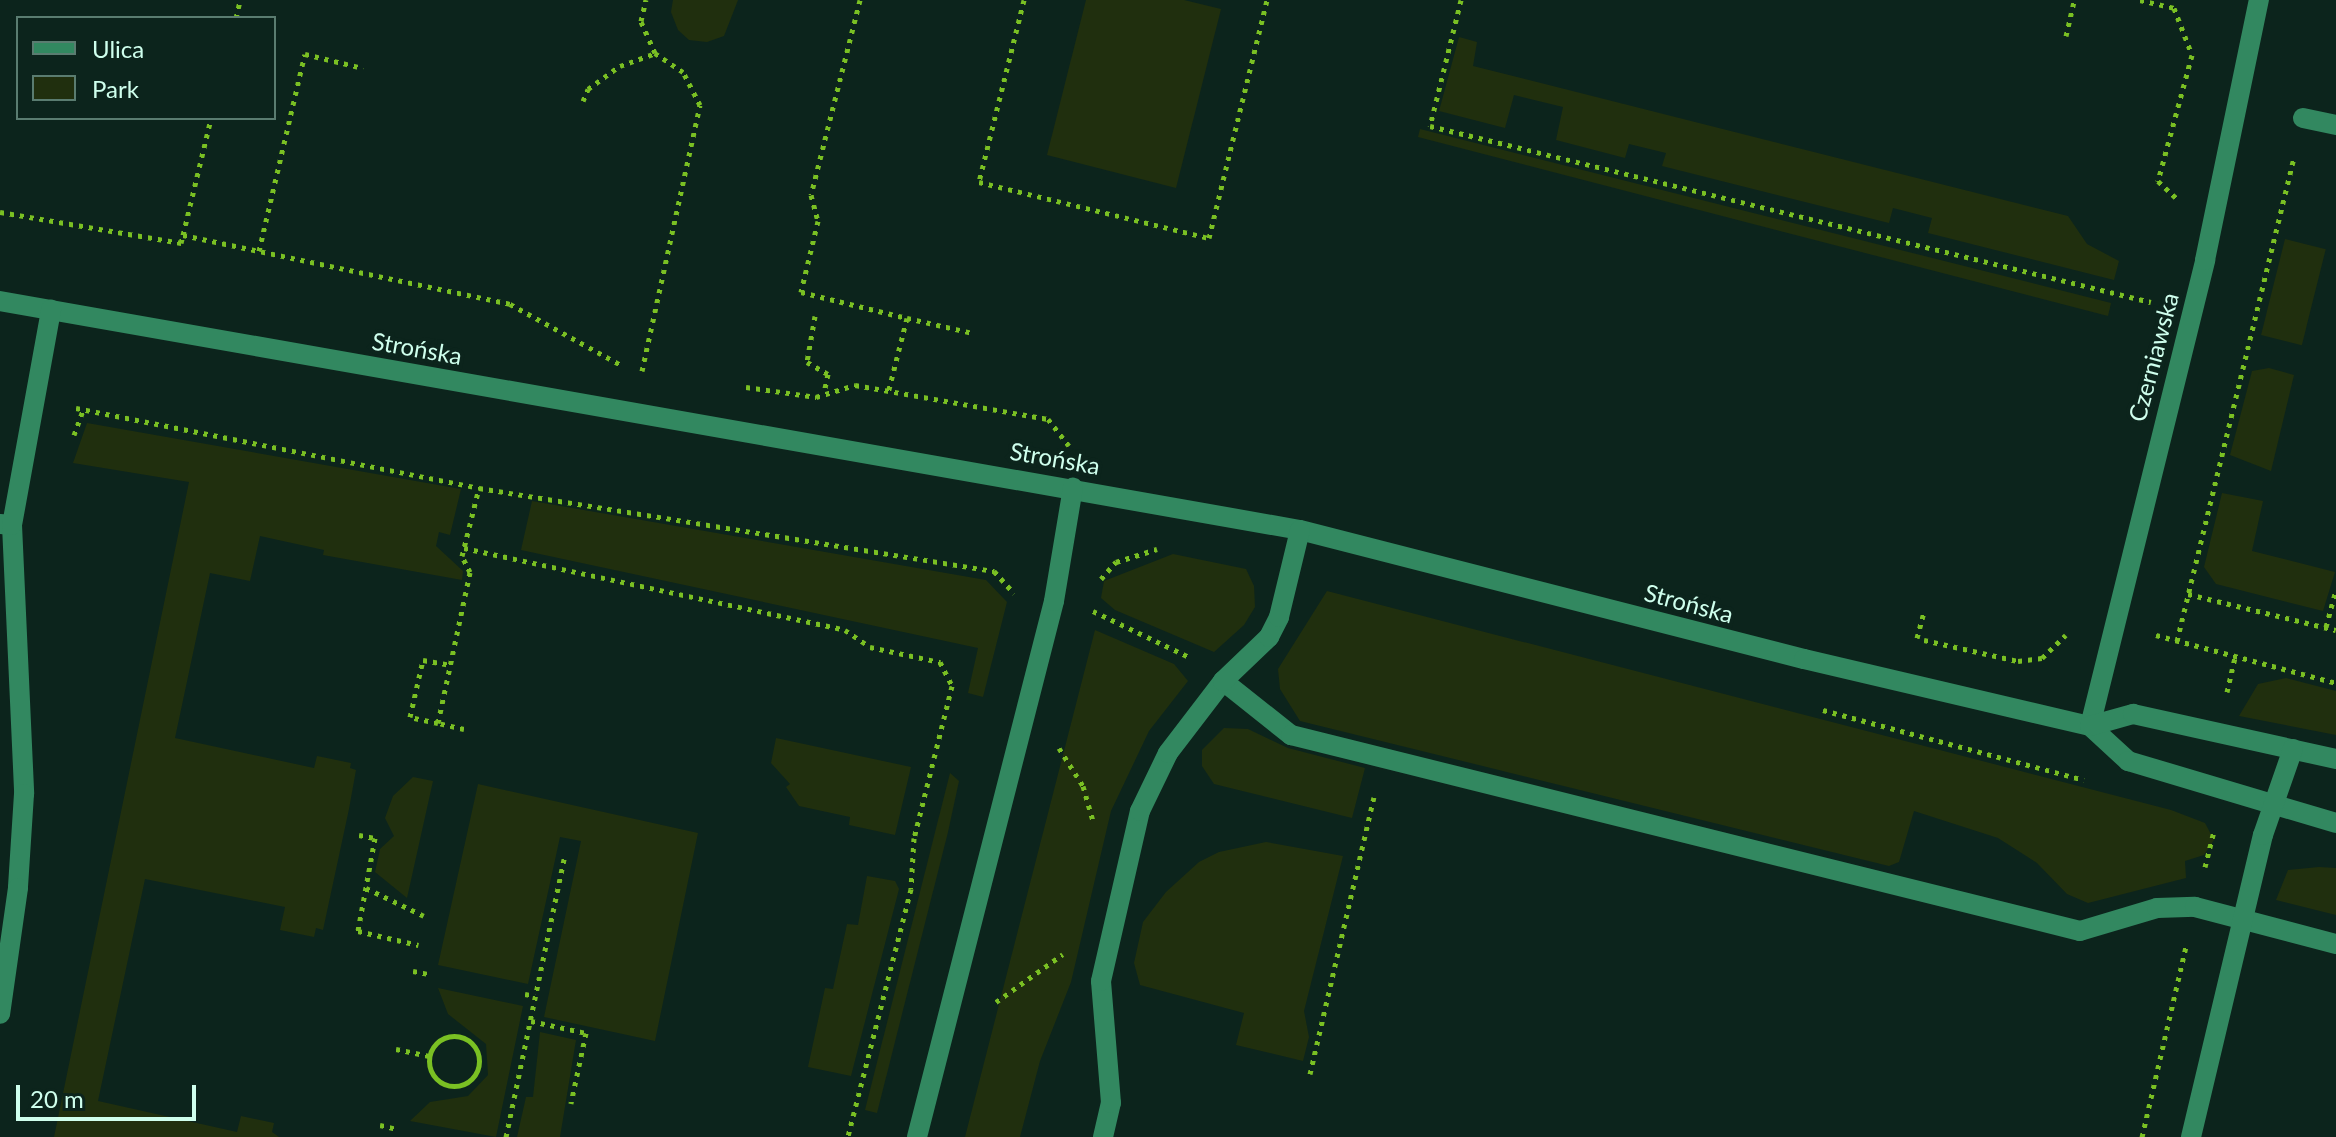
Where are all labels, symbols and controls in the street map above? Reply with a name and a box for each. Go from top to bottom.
legend [16,16,276,120]
text: Ulica [92,34,144,63]
text: Park [92,74,139,103]
street label: Czerniawska [2122,289,2184,425]
street label: Strońska [370,326,464,370]
street label: Strońska [1008,436,1102,480]
street label: Strońska [1641,577,1737,629]
scale bar [20,1069,200,1119]
text: 20 m [30,1084,84,1113]

